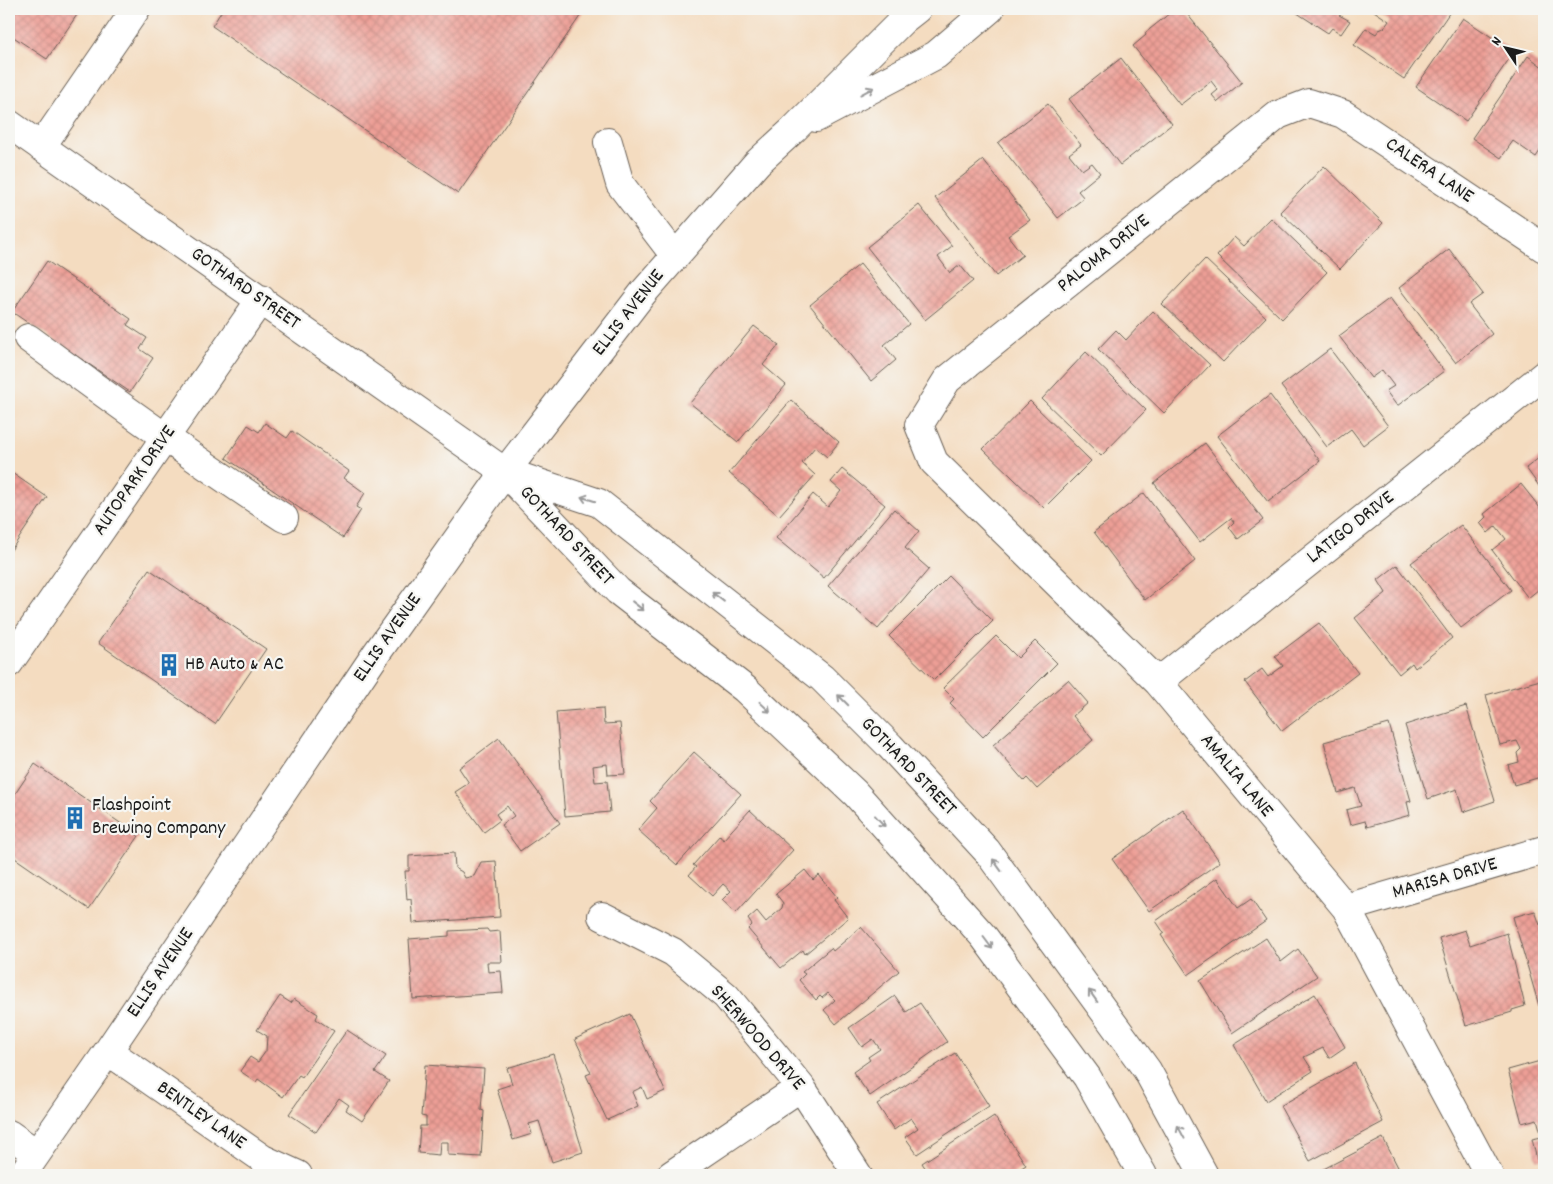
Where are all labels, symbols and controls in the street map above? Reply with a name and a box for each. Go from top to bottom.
north arrow [1480,22,1530,72]
text: N [1487,33,1507,50]
one-way arrow [859,86,874,95]
street label: CALERA LANE [1379,131,1479,211]
street label: PALOMA DRIVE [1052,208,1156,300]
street label: GOTHARD STREET [184,241,306,337]
street label: ELLIS AVENUE [586,264,672,362]
street label: AUTOPARK DRIVE [87,420,183,542]
street label: GOTHARD STREET [512,480,620,592]
street label: LATIGO DRIVE [1301,485,1401,571]
one-way arrow [580,494,596,504]
street label: ELLIS AVENUE [347,588,429,688]
one-way arrow [712,591,725,602]
one-way arrow [631,601,645,611]
place label: HB Auto & AC [185,651,284,679]
building icon: HB Auto & AC [156,652,182,678]
one-way arrow [837,693,849,706]
one-way arrow [758,701,771,713]
street label: GOTHARD STREET [853,711,963,823]
street label: AMALIA LANE [1193,728,1279,824]
place label: Flashpoint Brewing Company [92,792,226,843]
building icon: Flashpoint Brewing Company [62,805,88,831]
one-way arrow [875,815,886,828]
street label: MARISA DRIVE [1389,851,1501,907]
one-way arrow [992,858,1003,872]
street label: ELLIS AVENUE [121,922,201,1024]
one-way arrow [983,936,993,950]
street label: SHERWOOD DRIVE [703,979,811,1097]
one-way arrow [1088,989,1098,1003]
street label: BENTLEY LANE [151,1075,251,1157]
one-way arrow [1176,1125,1185,1140]

